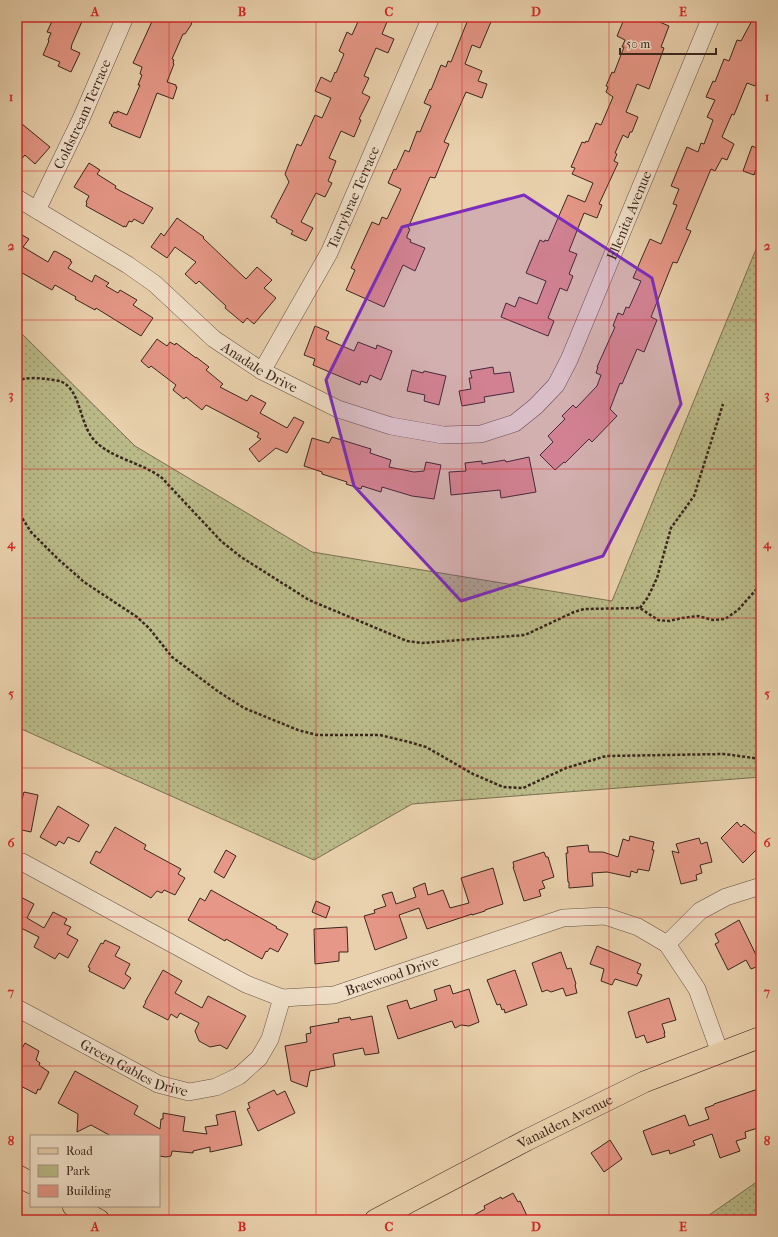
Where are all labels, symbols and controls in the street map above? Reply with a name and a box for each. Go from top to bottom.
text: A [90,4,100,19]
text: B [238,4,247,19]
text: C [385,4,394,19]
text: D [531,4,541,19]
text: E [679,4,687,19]
scale bar [620,30,716,56]
text: 50 m [626,37,650,51]
street label: Coldstream Terrace [50,57,114,172]
text: 1 [9,89,14,104]
text: 1 [765,89,770,104]
street label: Tarrybrae Terrace [323,143,383,252]
street label: Ellenita Avenue [603,168,655,262]
text: 2 [8,238,15,253]
text: 2 [764,238,771,253]
street label: Anadale Drive [217,337,301,396]
text: 3 [8,387,14,403]
text: 3 [764,387,770,403]
text: 4 [6,536,16,552]
text: 4 [762,536,772,552]
text: 5 [8,686,14,701]
text: 5 [764,686,770,701]
text: 6 [7,835,15,850]
text: 6 [763,835,771,850]
street label: Braewood Drive [343,952,441,999]
text: 7 [7,984,15,999]
text: 7 [763,984,771,999]
street label: Green Gables Drive [77,1035,190,1100]
street label: Vanalden Avenue [513,1090,615,1153]
text: 8 [8,1133,15,1148]
text: 8 [764,1133,771,1148]
legend [30,1135,160,1207]
text: Road [66,1144,93,1158]
text: Park [66,1164,91,1178]
text: Building [66,1184,111,1198]
text: A [90,1219,100,1234]
text: B [238,1219,247,1234]
text: C [385,1219,394,1234]
text: D [531,1219,541,1234]
text: E [679,1219,687,1234]

